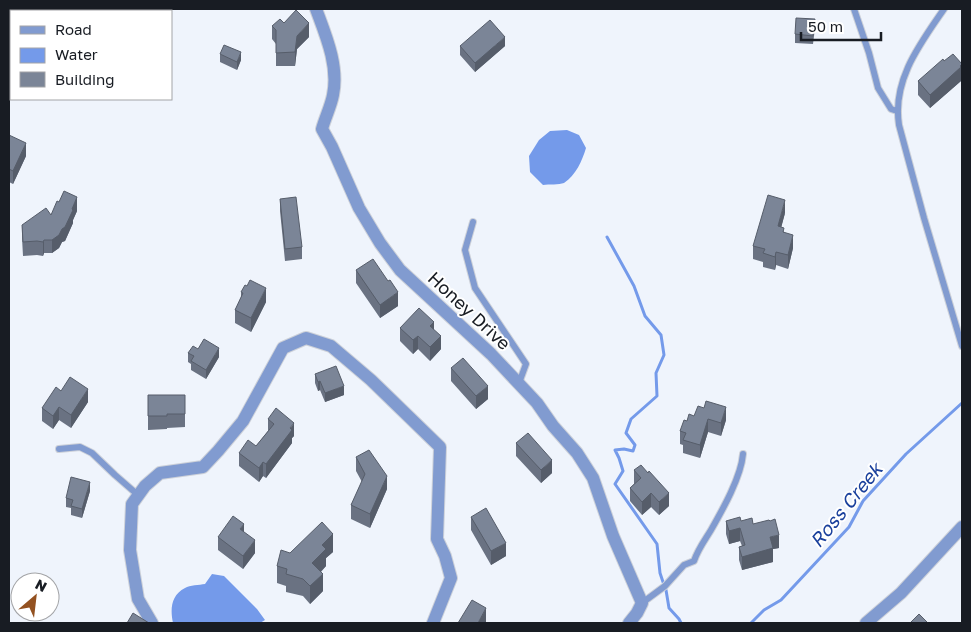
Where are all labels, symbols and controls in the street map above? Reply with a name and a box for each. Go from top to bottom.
legend [10,10,172,100]
scale bar [801,10,881,42]
text: 50 m [808,17,843,35]
text: Road [55,20,92,38]
text: Water [55,45,98,63]
text: Building [55,70,115,88]
street label: Honey Drive [424,266,516,354]
water label: Ross Creek [805,456,888,552]
north arrow [10,572,60,622]
text: N [33,575,50,595]

